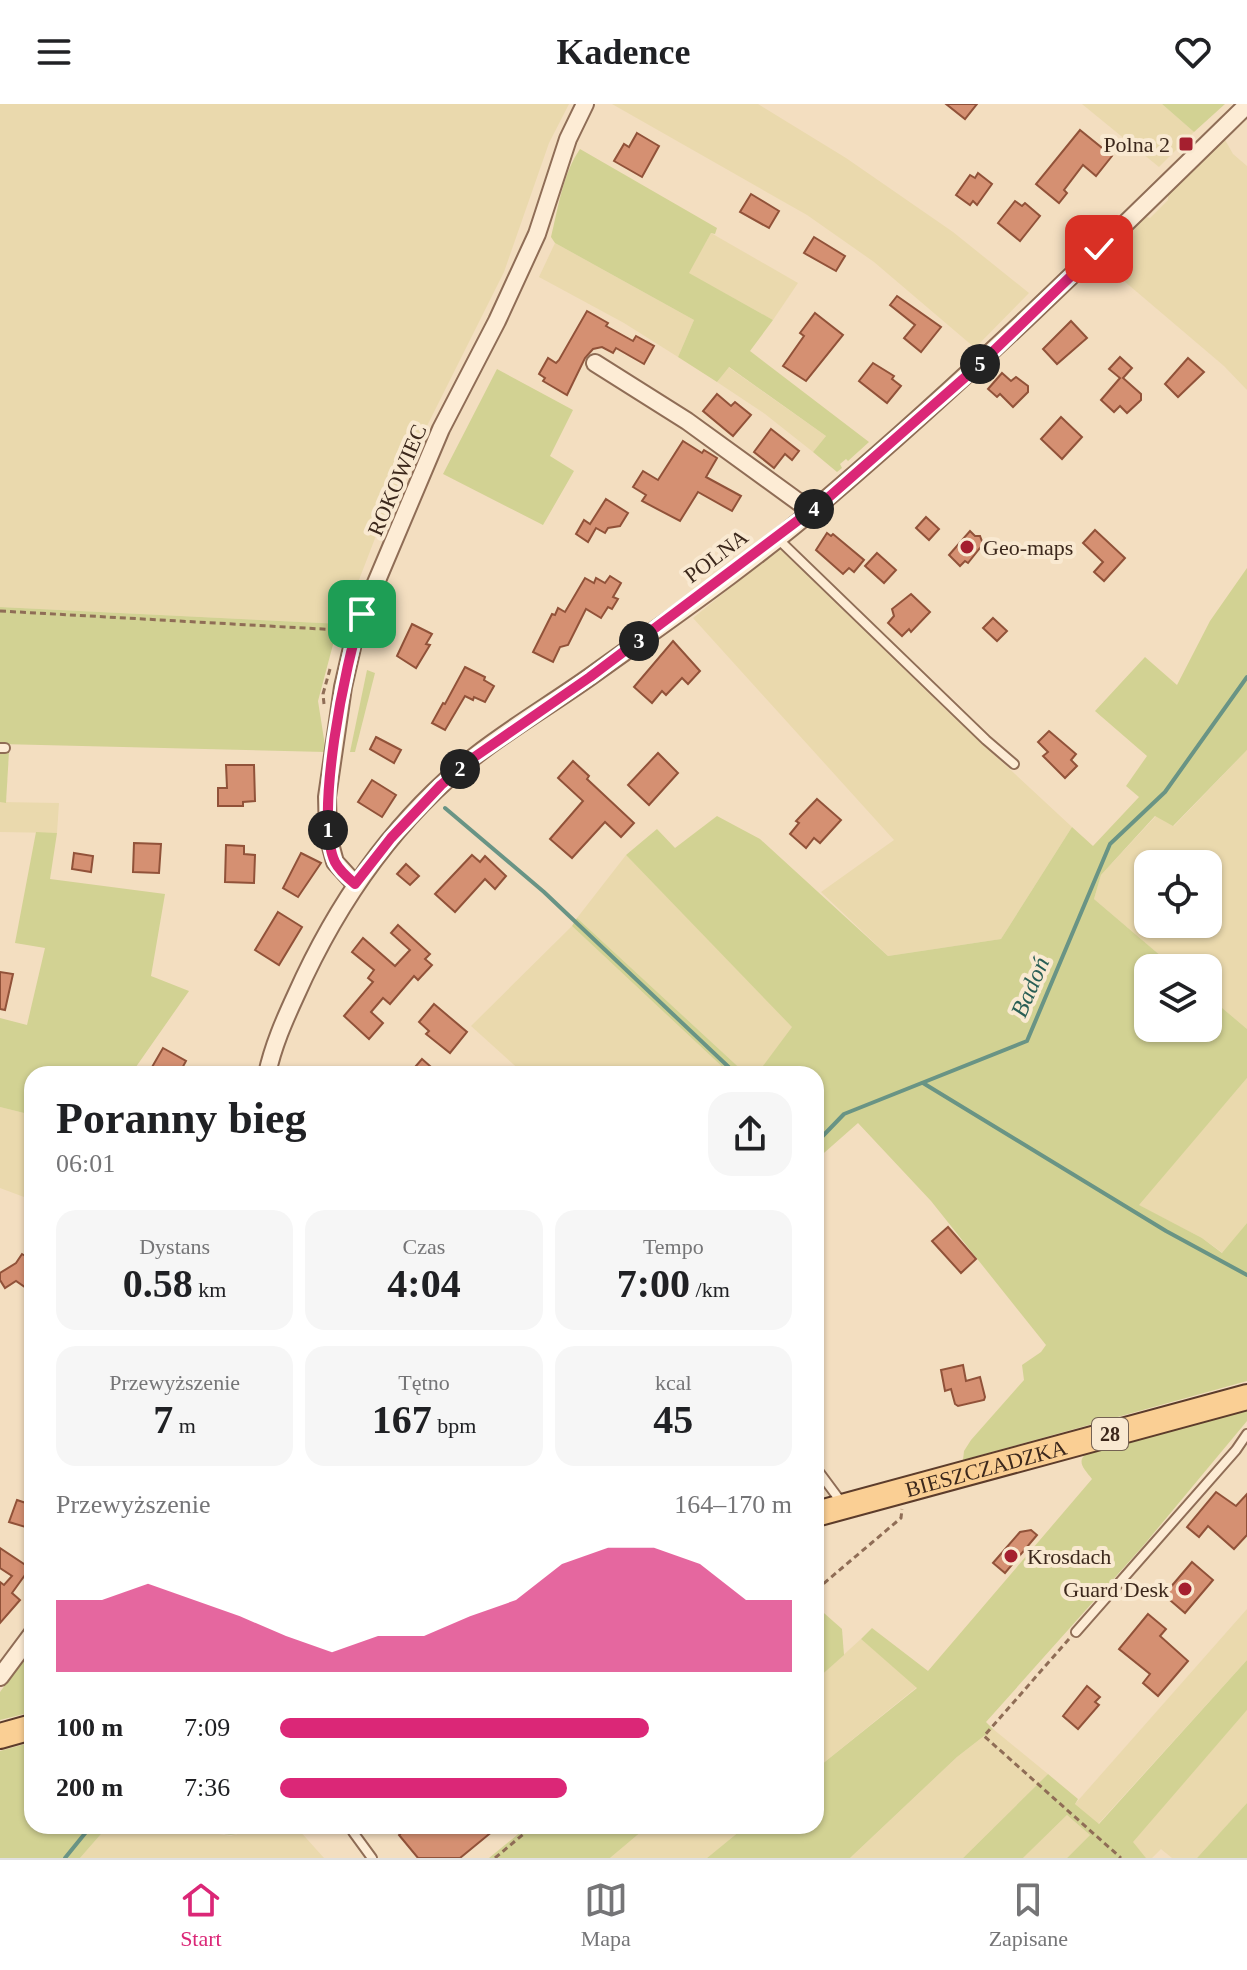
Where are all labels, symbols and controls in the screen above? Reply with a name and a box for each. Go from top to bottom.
icon: menu [32,30,76,74]
icon: heart [1171,30,1215,74]
text: Kadence [557,32,690,72]
place label: Polna 2 [1103,132,1170,157]
marker: Polna 2 [1177,135,1195,153]
pin [1065,215,1133,283]
icon: check [1077,227,1121,271]
pin: 5 [960,344,1000,384]
text: 5 [975,351,986,376]
street label: ROKOWIEC [362,421,432,539]
pin: 4 [794,489,834,529]
text: 4 [809,496,820,521]
street label: POLNA [679,524,753,588]
place label: Geo-maps [983,535,1073,560]
marker: Geo-maps [958,538,976,556]
pin [328,580,396,648]
icon: arrive [340,592,384,636]
pin: 3 [619,621,659,661]
text: 3 [634,628,645,653]
pin: 2 [440,749,480,789]
text: 2 [455,756,466,781]
pin: 1 [308,810,348,850]
text: 1 [323,817,334,842]
map controls [1134,850,1222,1042]
button: locate [1134,850,1222,938]
water label: Badoń [1006,953,1054,1021]
button: layers [1134,954,1222,1042]
button: share [708,1092,792,1176]
text: Poranny bieg [56,1094,307,1143]
text: 06:01 [56,1149,115,1178]
text: Dystans [139,1234,210,1259]
text: Czas [403,1234,445,1259]
text: Tempo [643,1234,704,1259]
text: 0.58 [123,1261,193,1306]
text: 4:04 [387,1261,461,1306]
text: 7:00 [617,1261,690,1306]
text: km [193,1277,226,1302]
text: /km [690,1277,730,1302]
text: Przewyższenie [109,1370,240,1395]
text: Tętno [398,1370,450,1395]
text: kcal [655,1370,692,1395]
text: 7 [153,1397,173,1442]
text: 167 [372,1397,432,1442]
text: 45 [653,1397,693,1442]
text: m [173,1413,196,1438]
text: bpm [432,1413,476,1438]
road number: 28 [1092,1418,1128,1450]
street label: BIESZCZADZKA [902,1434,1069,1502]
text: Przewyższenie [56,1490,210,1519]
text: 164–170 m [674,1490,792,1519]
place label: Krosdach [1027,1544,1111,1569]
marker: Krosdach [1002,1547,1020,1565]
place label: Guard Desk [1063,1577,1169,1602]
marker: Guard Desk [1176,1580,1194,1598]
text: 100 m [56,1713,123,1742]
text: 7:09 [184,1713,230,1742]
text: 200 m [56,1773,123,1802]
text: 7:36 [184,1773,230,1802]
tab: Start [179,1878,223,1952]
tab: Mapa [581,1878,631,1952]
tab: Zapisane [989,1878,1068,1952]

